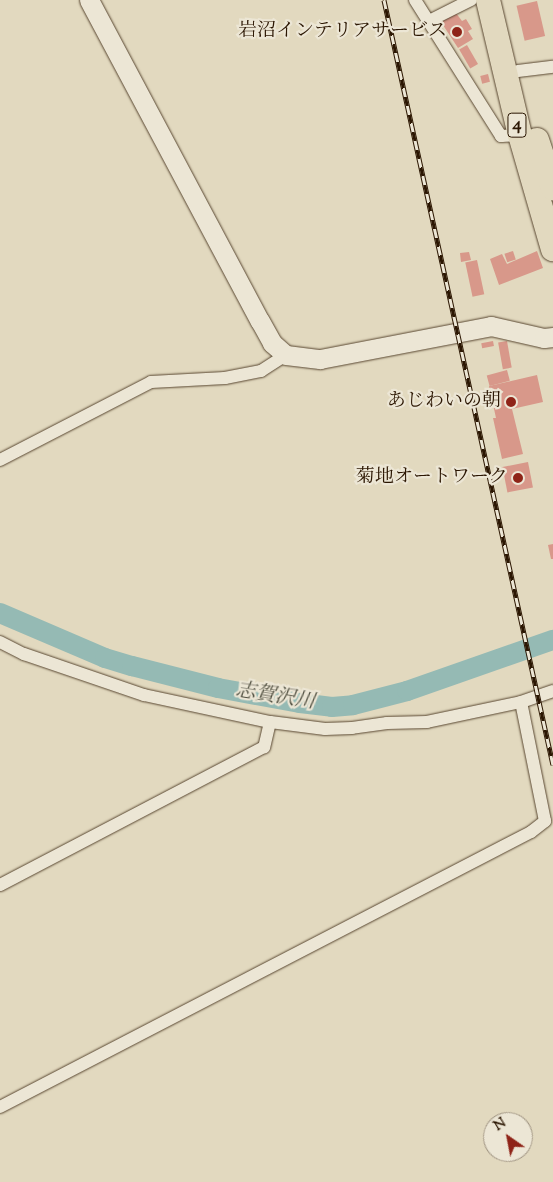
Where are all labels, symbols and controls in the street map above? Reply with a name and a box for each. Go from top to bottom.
place label: 岩沼インテリアサービス [238,21,447,43]
marker: 岩沼インテリアサービス [451,26,463,38]
road number: 4 [507,110,527,140]
place label: あじわいの朝 [387,391,501,413]
marker: あじわいの朝 [505,396,517,408]
place label: 菊地オートワーク [356,467,508,489]
marker: 菊地オートワーク [512,472,524,484]
water label: 志賀沢川 [234,679,316,715]
north arrow [483,1112,533,1162]
text: N [490,1114,511,1137]

